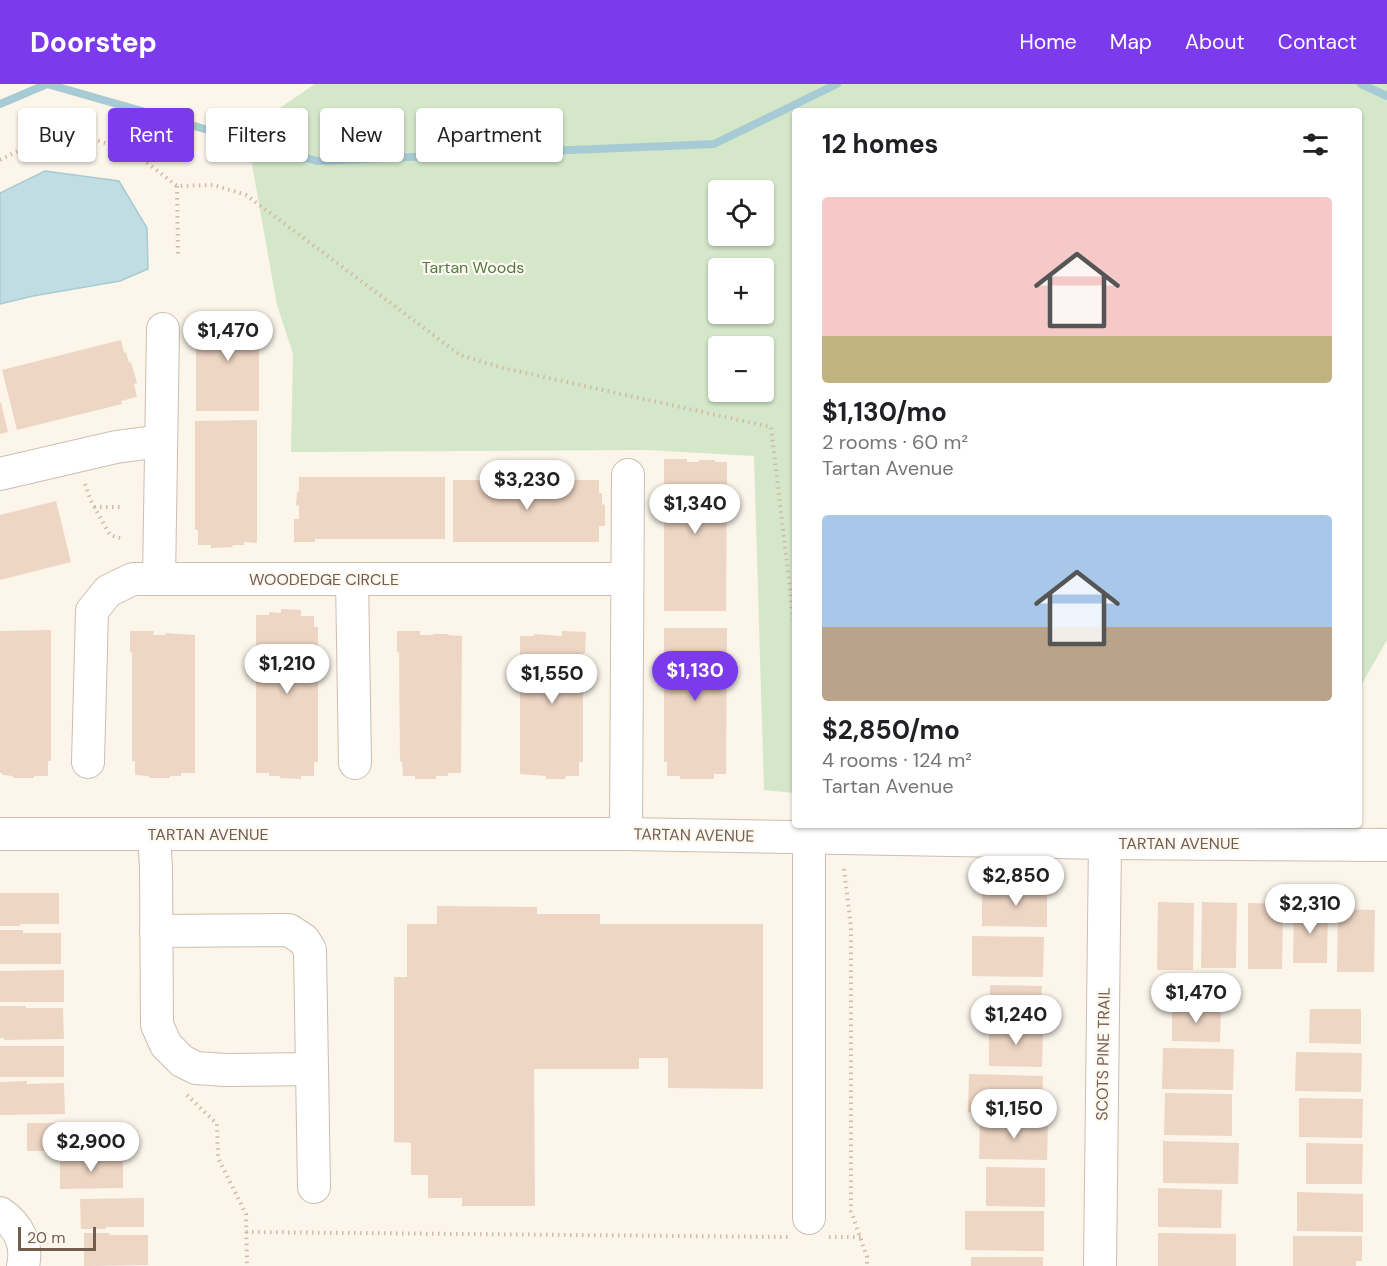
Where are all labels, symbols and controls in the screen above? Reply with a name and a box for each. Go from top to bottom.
text: Doorstep [30,24,157,61]
text: Home [1019,28,1077,56]
text: Map [1110,28,1152,56]
text: About [1185,28,1245,56]
text: Contact [1278,28,1357,56]
chip: Buy [18,108,96,162]
chip: Rent [108,108,194,162]
chip: Filters [206,108,308,162]
chip: New [320,108,404,162]
chip: Apartment [416,108,563,162]
text: 12 homes [822,127,938,161]
icon: filters [1299,128,1332,161]
map controls [708,180,774,402]
button: locate [708,180,774,246]
icon: home [1023,236,1131,344]
park label: Tartan Woods [422,257,524,278]
button: + [708,258,774,324]
pin: $1,470 [179,311,277,362]
text: $1,470 [197,317,259,343]
button: − [708,336,774,402]
text: $1,130/mo [822,395,947,429]
text: 2 rooms · 60 m² [822,429,968,455]
text: Tartan Avenue [822,455,954,481]
pin: $3,230 [478,460,576,511]
text: $3,230 [494,466,560,492]
pin: $1,340 [646,484,744,535]
text: $1,340 [663,490,727,516]
icon: home [1023,554,1131,662]
street label: WOODEDGE CIRCLE [249,569,399,590]
pin: $1,210 [238,644,336,695]
text: $1,210 [258,650,316,676]
pin: $1,130 [646,651,744,702]
pin: $1,550 [503,654,601,705]
text: $1,130 [666,657,724,683]
text: $1,550 [520,660,584,686]
text: $2,850/mo [822,713,960,747]
text: 4 rooms · 124 m² [822,747,972,773]
text: Tartan Avenue [822,773,954,799]
street label: TARTAN AVENUE [633,823,755,847]
street label: TARTAN AVENUE [148,824,268,845]
street label: TARTAN AVENUE [1119,833,1239,854]
pin: $2,850 [967,856,1065,907]
text: $2,850 [982,862,1050,888]
pin: $2,310 [1261,884,1359,935]
text: $2,310 [1279,890,1341,916]
pin: $1,470 [1147,973,1245,1024]
text: $1,470 [1165,979,1227,1005]
street label: SCOTS PINE TRAIL [1091,987,1115,1121]
pin: $1,240 [967,995,1065,1046]
text: $1,240 [985,1001,1047,1027]
pin: $1,150 [965,1089,1063,1140]
text: $1,150 [985,1095,1043,1121]
pin: $2,900 [42,1122,140,1173]
text: $2,900 [56,1128,126,1154]
scale bar [18,1224,96,1252]
text: 20 m [27,1227,66,1248]

